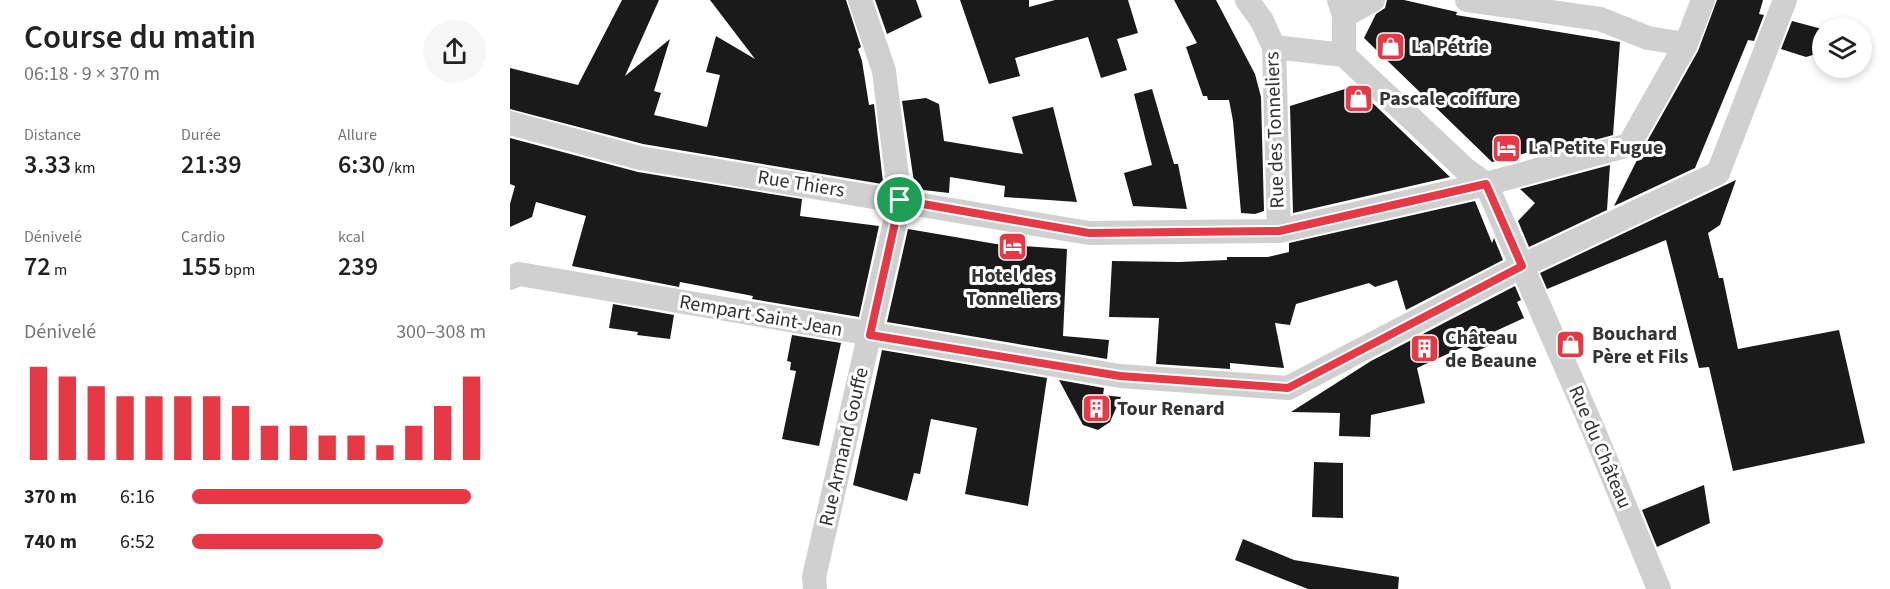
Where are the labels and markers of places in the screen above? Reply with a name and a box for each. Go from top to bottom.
shop icon: La Pétrie [1374,31,1406,63]
place label: La Pétrie [1411,33,1489,61]
shop icon: Pascale coiffure [1342,83,1374,115]
place label: Pascale coiffure [1379,85,1517,113]
hotel icon: La Petite Fugue [1491,132,1523,164]
place label: La Petite Fugue [1528,134,1663,162]
pin [874,174,925,225]
hotel icon: Hotel des Tonneliers [996,230,1028,262]
place label: Hotel des Tonneliers [966,262,1058,313]
place label: Bouchard Père et Fils [1592,320,1689,371]
place label: Château de Beaune [1445,324,1537,375]
shop icon: Bouchard Père et Fils [1555,329,1587,361]
building icon: Château de Beaune [1408,333,1440,365]
building icon: Tour Renard [1080,393,1112,425]
place label: Tour Renard [1117,395,1225,423]

